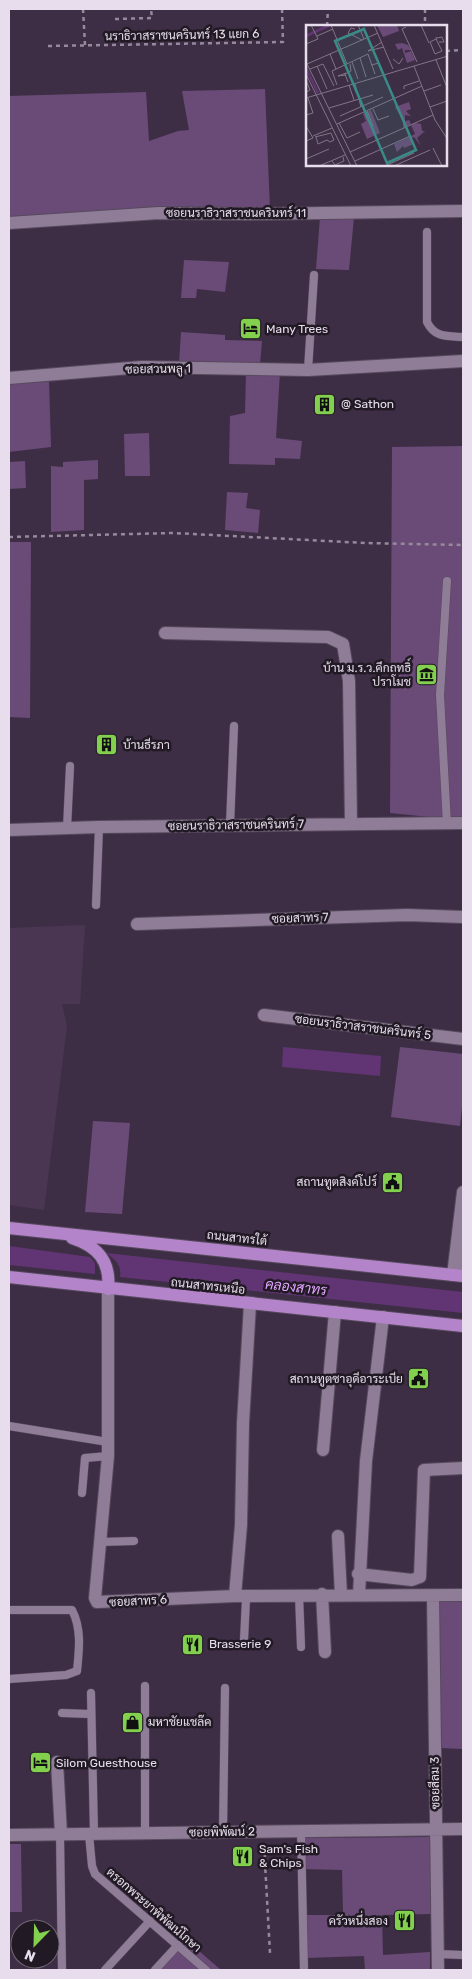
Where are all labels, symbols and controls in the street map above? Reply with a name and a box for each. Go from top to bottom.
inset map [306,25,447,166]
street label: นราธิวาสราชนครินทร์ 13 แยก 6 [104,26,259,43]
street label: ซอยนราธิวาสราชนครินทร์ 11 [166,205,306,220]
hotel icon: Many Trees [238,317,262,341]
place label: Many Trees [266,322,328,336]
street label: ซอยสวนพลู 1 [125,361,191,378]
building icon: @ Sathon [313,392,337,416]
place label: @ Sathon [341,397,394,411]
place label: บ้าน ม.ร.ว.คึกฤทธิ์ ปราโมช [323,657,411,689]
museum icon: บ้าน ม.ร.ว.คึกฤทธิ์ ปราโมช [415,663,439,687]
building icon: บ้านธีรภา [95,733,119,757]
place label: บ้านธีรภา [123,737,170,752]
street label: ซอยนราธิวาสราชนครินทร์ 7 [168,816,304,833]
street label: ซอยสาทร 7 [271,910,329,926]
street label: ซอยนราธิวาสราชนครินทร์ 5 [294,1011,432,1042]
public building icon: สถานทูตสิงค์โปร์ [381,1170,405,1194]
place label: สถานทูตสิงค์โปร์ [297,1174,377,1190]
street label: ถนนสาทรใต้ [206,1227,269,1248]
street label: ถนนสาทรเหนือ [170,1275,246,1297]
water label: คลองสาทร [264,1276,329,1299]
public building icon: สถานทูตซาอุดีอาระเบีย [407,1367,431,1391]
place label: สถานทูตซาอุดีอาระเบีย [290,1371,403,1388]
street label: ซอยสาทร 6 [109,1592,167,1610]
restaurant icon: Brasserie 9 [181,1632,205,1656]
place label: Brasserie 9 [209,1637,271,1651]
shop icon: มหาชัยแชล๊ค [120,1710,144,1734]
place label: มหาชัยแชล๊ค [148,1714,211,1729]
hotel icon: Silom Guesthouse [28,1751,52,1775]
place label: Silom Guesthouse [56,1756,157,1770]
street label: ซอยสีลม 3 [427,1757,442,1810]
street label: ซอยพิพัฒน์ 2 [189,1823,255,1840]
place label: Sam's Fish & Chips [259,1842,318,1870]
restaurant icon: Sam's Fish & Chips [231,1844,255,1868]
street label: ตรอกพระยาพิพัฒน์โกษา [104,1864,205,1955]
restaurant icon: ครัวหนึ่งสอง [392,1909,416,1933]
place label: ครัวหนึ่งสอง [329,1910,388,1928]
north arrow [10,1919,60,1969]
text: N [22,1946,38,1965]

